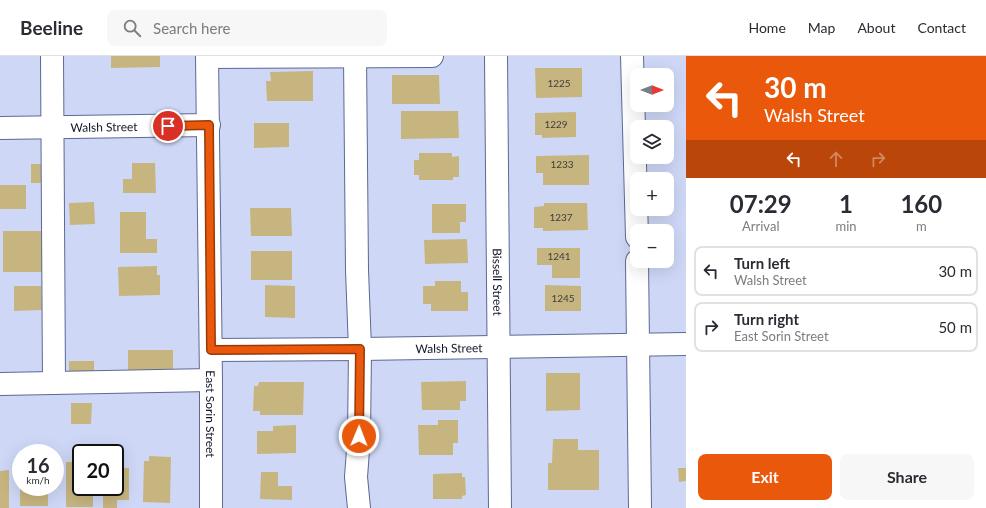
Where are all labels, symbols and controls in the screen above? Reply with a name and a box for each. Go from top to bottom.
search box [107,10,387,46]
text: Beeline [20,16,83,39]
icon: search [121,17,143,39]
text: Search here [153,19,230,37]
text: Home [748,19,786,36]
text: Map [808,19,835,36]
text: About [857,19,895,36]
text: Contact [917,19,966,36]
north arrow [630,68,674,112]
map controls [630,68,674,268]
text: 30 m [764,70,827,104]
icon: left [698,72,750,124]
house number: 1225 [547,77,571,89]
text: Walsh Street [764,104,865,126]
pin [151,109,185,143]
icon: arrive [157,115,179,137]
house number: 1229 [544,118,568,130]
street label: Walsh Street [70,119,138,134]
button: layers [630,120,674,164]
icon: left [783,148,805,170]
icon: ahead [825,148,847,170]
icon: right [867,148,889,170]
house number: 1233 [550,158,574,170]
button: + [630,172,674,216]
text: 07:29 [730,189,792,218]
text: 1 [839,189,853,218]
text: 160 [900,189,942,218]
house number: 1237 [549,211,573,223]
text: Arrival [742,218,779,234]
text: min [836,218,857,234]
text: m [916,218,927,234]
button: − [630,224,674,268]
street label: Bissell Street [490,248,506,317]
house number: 1241 [547,250,571,262]
text: Turn left [734,254,790,272]
icon: left [700,260,722,282]
text: 30 m [938,262,972,280]
text: Walsh Street [734,272,807,288]
house number: 1245 [551,292,575,304]
text: Turn right [734,310,799,328]
icon: right [700,316,722,338]
text: 50 m [938,318,972,336]
text: East Sorin Street [734,328,829,344]
street label: Walsh Street [415,340,483,356]
street label: East Sorin Street [203,370,219,458]
position arrow [338,415,380,457]
speed limit sign: 20 [72,444,124,496]
text: 16 [26,453,50,477]
button: Exit [698,454,832,500]
button: Share [840,454,974,500]
text: km/h [26,474,50,486]

